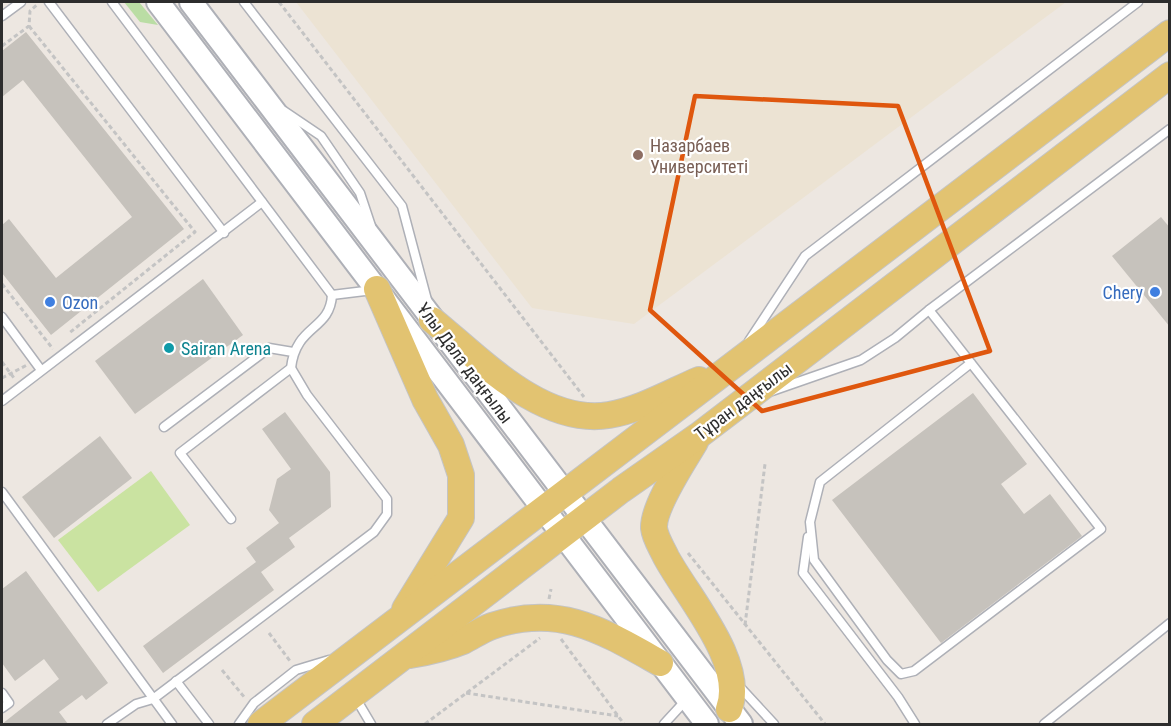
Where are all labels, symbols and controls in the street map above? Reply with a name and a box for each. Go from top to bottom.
place label: Назарбаев Университеті [650,135,748,177]
marker: Назарбаев Университеті [631,148,645,162]
place label: Chery [1103,282,1143,303]
marker: Chery [1148,285,1162,299]
place label: Ozon [62,292,98,313]
marker: Ozon [43,295,57,309]
street label: Ұлы Дала даңғылы [413,298,517,428]
place label: Sairan Arena [181,338,271,359]
marker: Sairan Arena [162,341,176,355]
street label: Тұран даңғылы [690,358,796,444]

